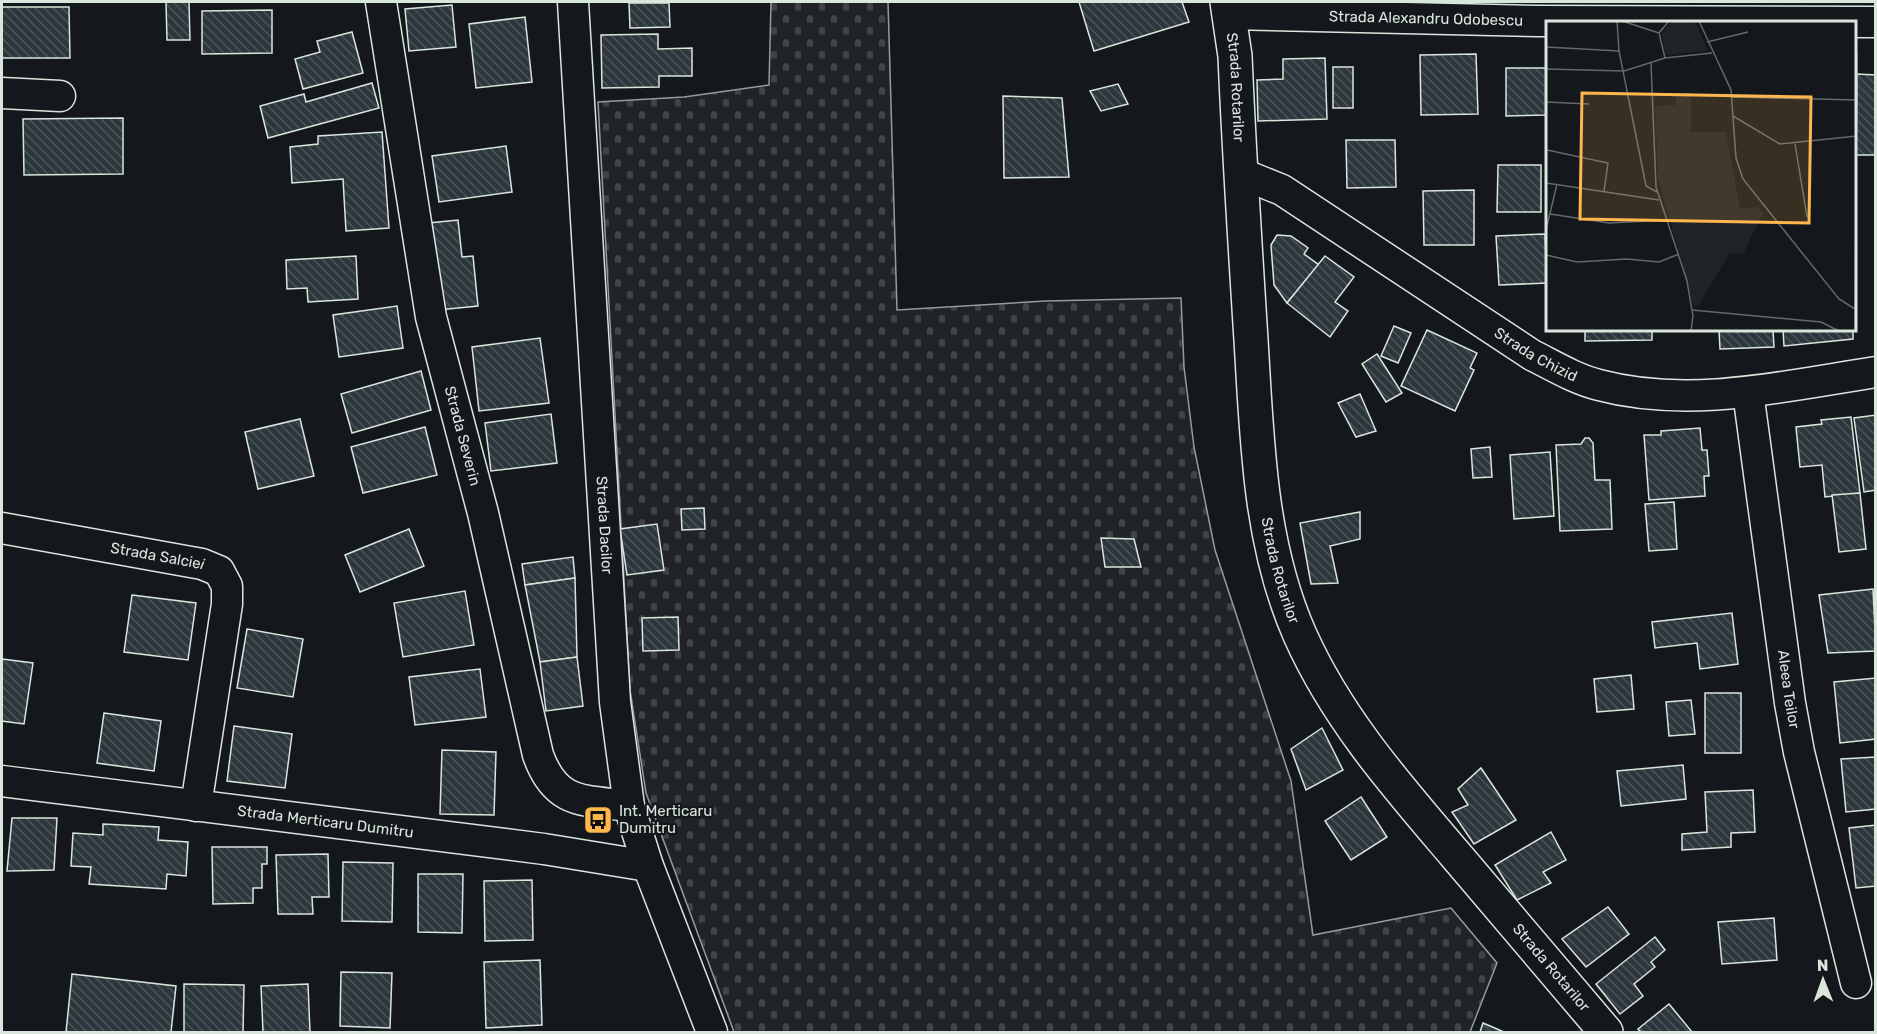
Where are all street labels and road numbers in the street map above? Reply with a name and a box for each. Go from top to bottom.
street label: Strada Alexandru Odobescu [1329,7,1523,30]
street label: Strada Rotarilor [1223,31,1248,143]
street label: Strada Chizid [1491,324,1580,385]
street label: Strada Severin [441,384,484,488]
street label: Strada Dacilor [592,475,616,575]
street label: Strada Rotarilor [1257,516,1303,627]
street label: Strada Salciei [109,539,208,573]
street label: Aleea Teilor [1774,649,1804,730]
street label: Strada Merticaru Dumitru [236,802,415,842]
street label: Strada Rotarilor [1509,920,1594,1016]

